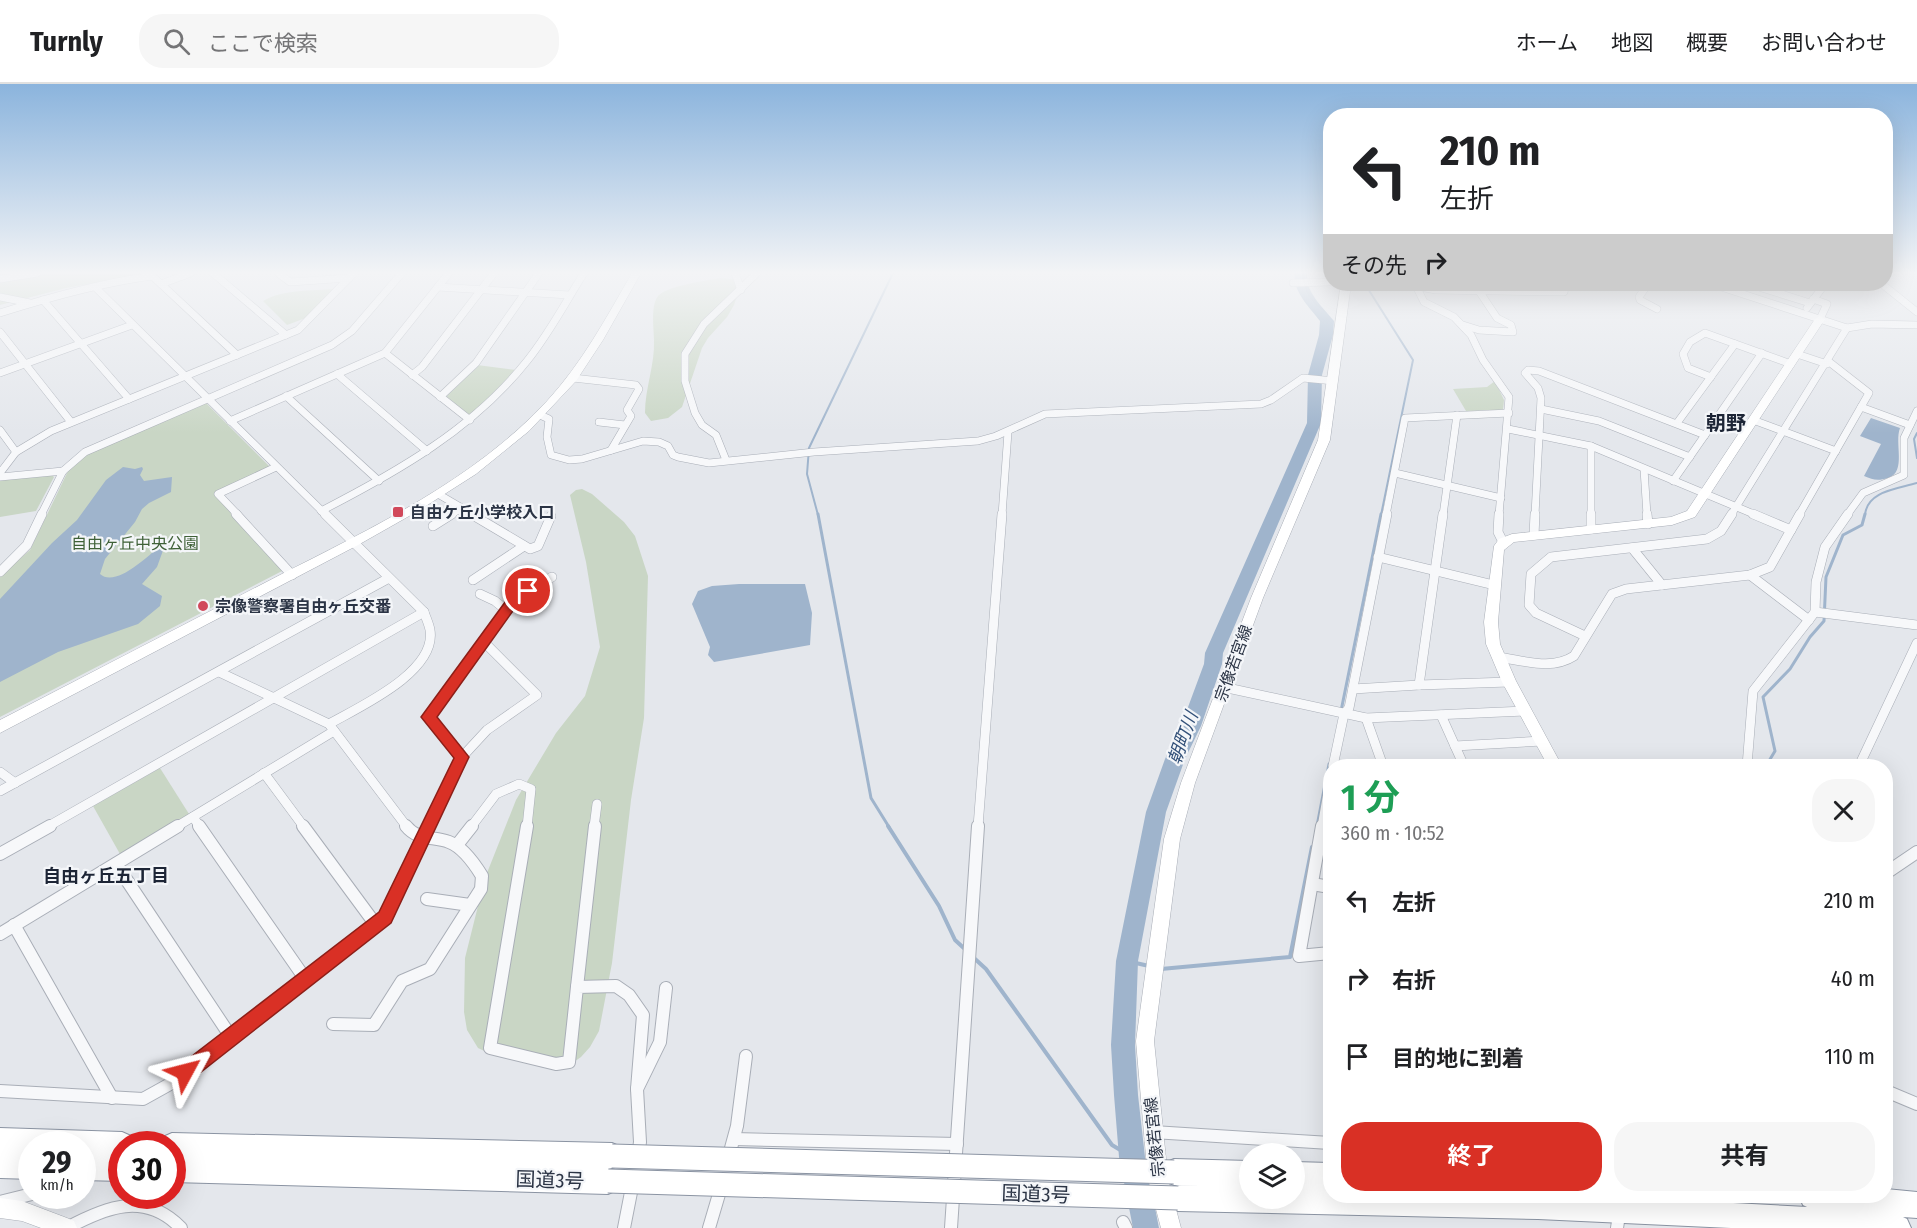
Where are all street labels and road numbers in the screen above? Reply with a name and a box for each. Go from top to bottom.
street label: 宗像若宮線 [1211,622,1256,704]
street label: 宗像若宮線 [1141,1096,1168,1178]
street label: 国道3号 [515,1167,585,1193]
street label: 国道3号 [1001,1181,1071,1207]

